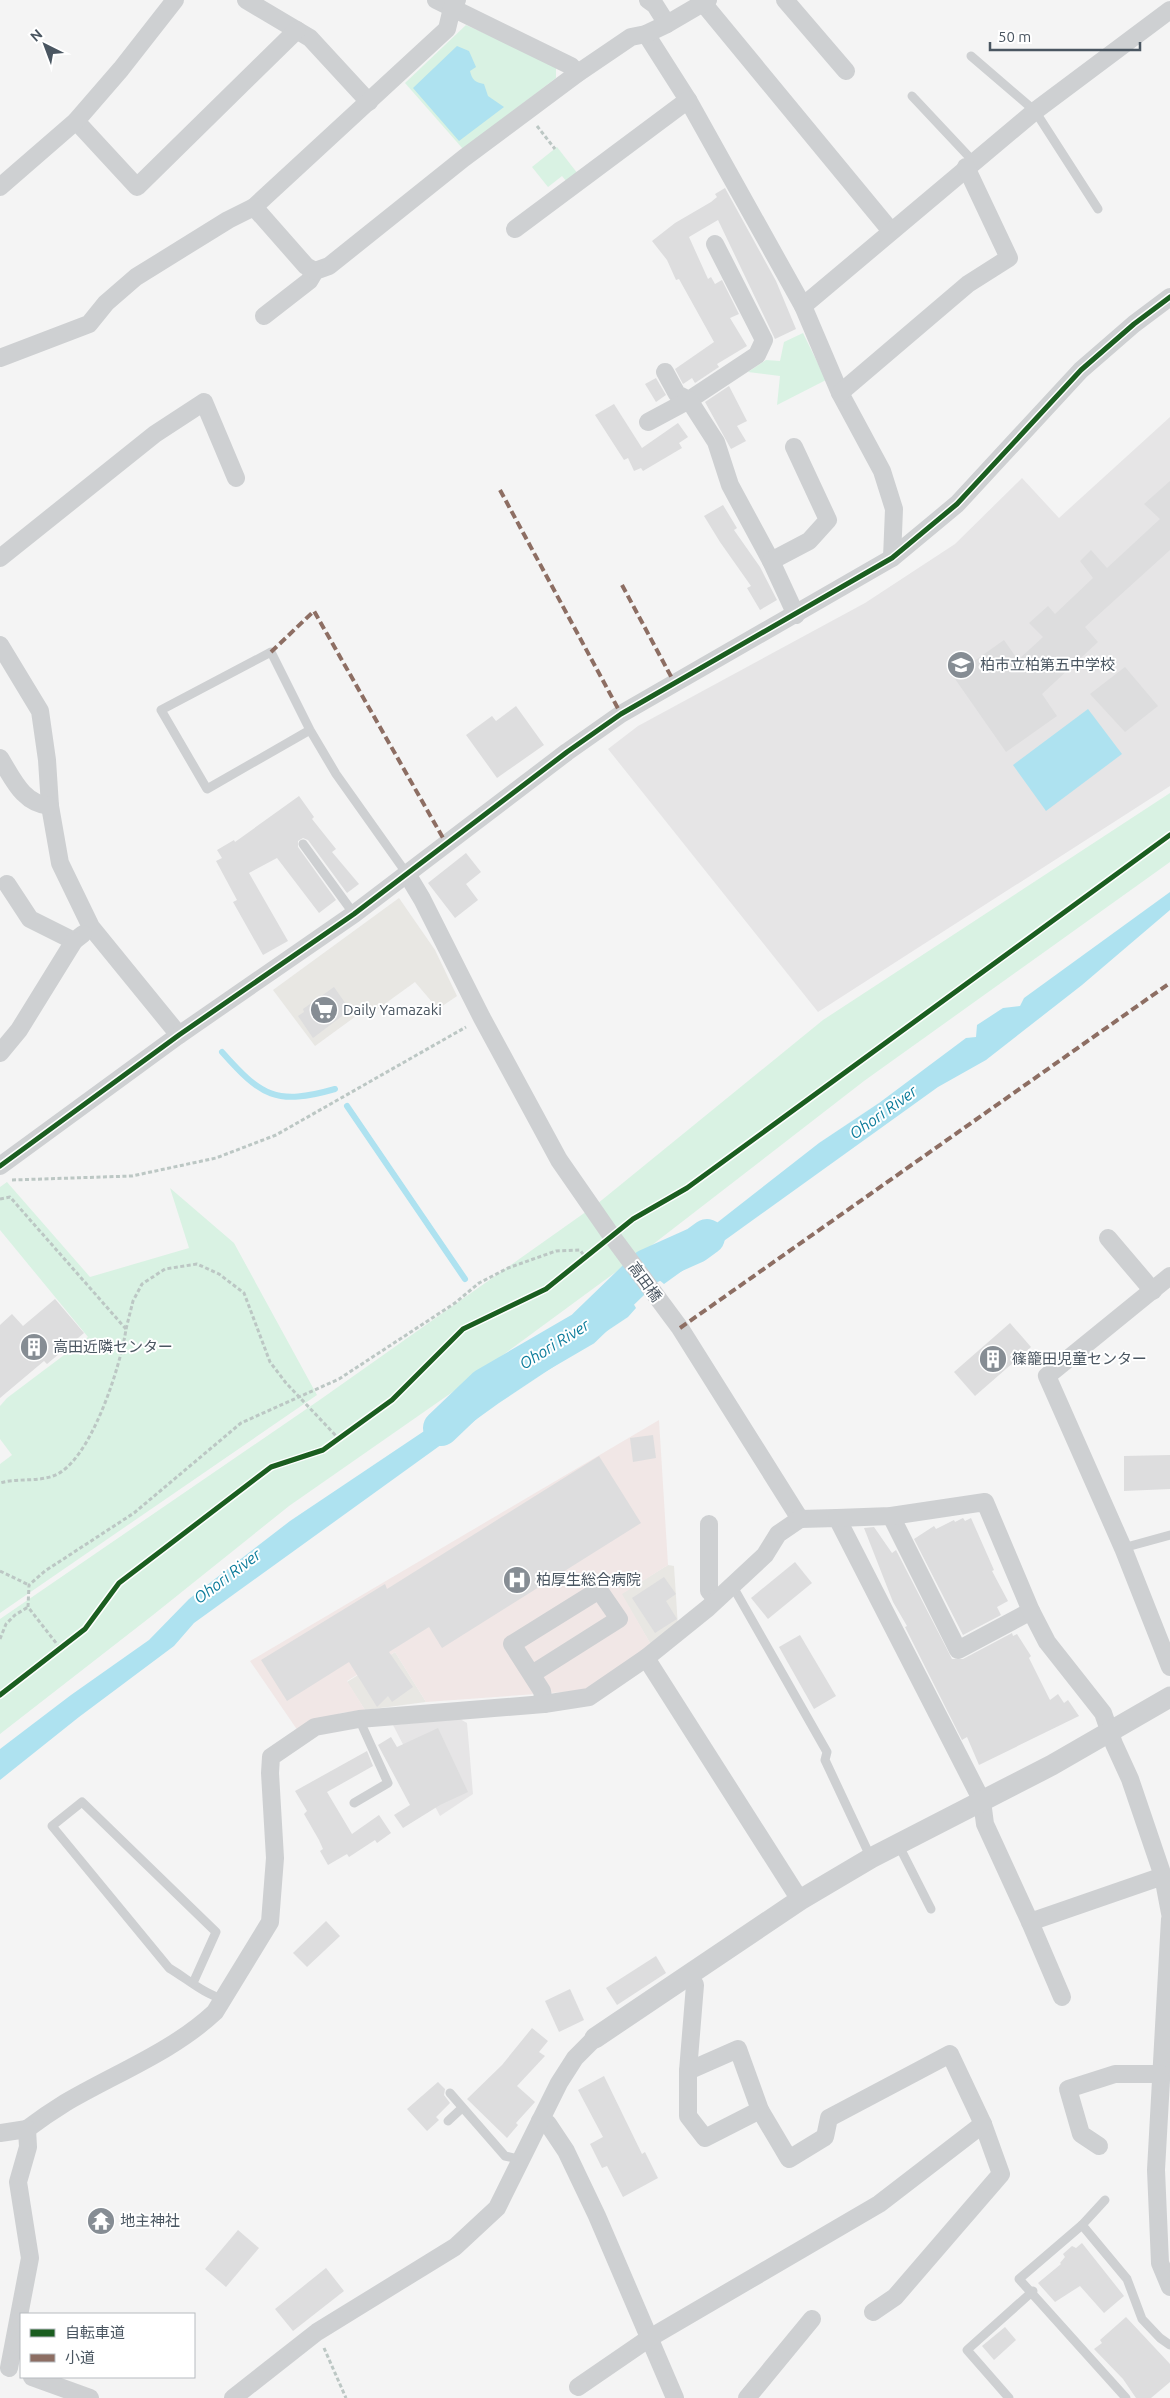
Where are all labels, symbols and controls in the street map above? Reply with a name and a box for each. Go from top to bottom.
north arrow [20,20,70,70]
scale bar [990,20,1140,52]
text: N [27,26,46,45]
text: 50 m [998,28,1031,45]
school or university icon: 柏市立柏第五中学校 [946,650,976,680]
place label: 柏市立柏第五中学校 [980,656,1115,673]
supermarket icon: Daily Yamazaki [309,995,339,1025]
place label: Daily Yamazaki [343,1001,442,1018]
water label: Ohori River [846,1081,921,1143]
street label: 高田橋 [625,1259,666,1305]
water label: Ohori River [516,1315,593,1373]
building icon: 高田近隣センター [19,1332,49,1362]
place label: 高田近隣センター [53,1338,173,1355]
building icon: 篠籠田児童センター [978,1344,1008,1374]
place label: 篠籠田児童センター [1012,1350,1147,1367]
water label: Ohori River [190,1544,265,1607]
hospital icon: 柏厚生総合病院 [502,1565,532,1595]
place label: 柏厚生総合病院 [536,1571,641,1588]
temple icon: 地主神社 [86,2206,116,2236]
place label: 地主神社 [120,2212,180,2229]
legend [20,2313,195,2378]
text: 自転車道 [65,2324,125,2341]
text: 小道 [65,2349,95,2366]

